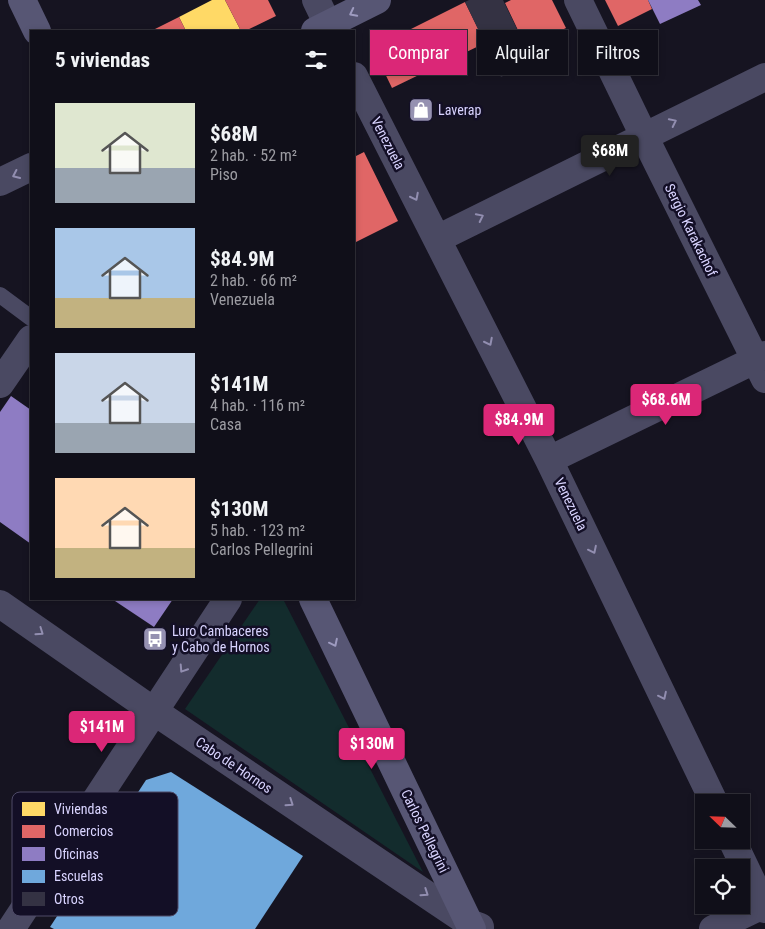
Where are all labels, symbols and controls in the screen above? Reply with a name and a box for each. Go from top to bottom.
one-way arrow [349,7,358,17]
chip: Comprar [370,30,467,75]
chip: Alquilar [477,30,568,75]
chip: Filtros [578,30,658,75]
icon: filters [302,46,330,74]
text: 5 viviendas [55,48,150,72]
shop icon: Laverap [408,97,434,123]
place label: Laverap [438,102,481,118]
street label: Venezuela [368,114,408,172]
one-way arrow [668,118,677,128]
text: $68M [210,122,258,146]
icon: home [95,123,155,183]
pin: $68M [580,134,640,177]
text: $68M [592,141,628,160]
text: 2 hab. · 52 m² [210,146,297,165]
text: Piso [210,165,238,184]
one-way arrow [12,168,21,179]
street label: Sergio Karakachof [662,181,721,279]
one-way arrow [409,192,420,201]
one-way arrow [475,213,484,223]
text: $84.9M [210,247,274,271]
icon: home [95,248,155,308]
text: 2 hab. · 66 m² [210,271,297,290]
text: Venezuela [210,290,275,309]
one-way arrow [483,337,493,346]
text: $141M [210,372,268,396]
icon: home [95,373,155,433]
pin: $68.6M [625,384,707,426]
text: $68.6M [641,390,691,409]
text: 4 hab. · 116 m² [210,396,305,415]
pin: $84.9M [478,404,560,446]
text: $84.9M [494,410,544,429]
text: Casa [210,415,242,434]
street label: Venezuela [551,475,591,533]
text: $130M [210,497,268,521]
icon: home [95,498,155,558]
text: 5 hab. · 123 m² [210,521,305,540]
text: Carlos Pellegrini [210,540,313,559]
one-way arrow [586,545,597,554]
place label: Luro Cambaceres y Cabo de Hornos [172,623,270,655]
one-way arrow [34,626,44,635]
bus stop icon: Luro Cambaceres y Cabo de Hornos [142,626,168,652]
one-way arrow [328,638,338,647]
one-way arrow [180,663,189,673]
one-way arrow [657,691,667,700]
pin: $141M [67,710,137,753]
text: $141M [80,717,124,736]
pin: $130M [337,728,407,770]
street label: Cabo de Hornos [193,734,275,796]
text: $130M [350,734,394,753]
street label: Carlos Pellegrini [398,787,452,875]
legend [12,792,178,916]
north arrow [695,794,750,849]
map controls [695,794,750,914]
one-way arrow [284,797,294,806]
text: Viviendas [54,801,108,817]
text: Comercios [54,823,113,839]
text: Oficinas [54,846,99,862]
button: locate [695,859,750,914]
text: Escuelas [54,868,103,884]
one-way arrow [419,887,428,897]
text: Otros [54,891,84,907]

